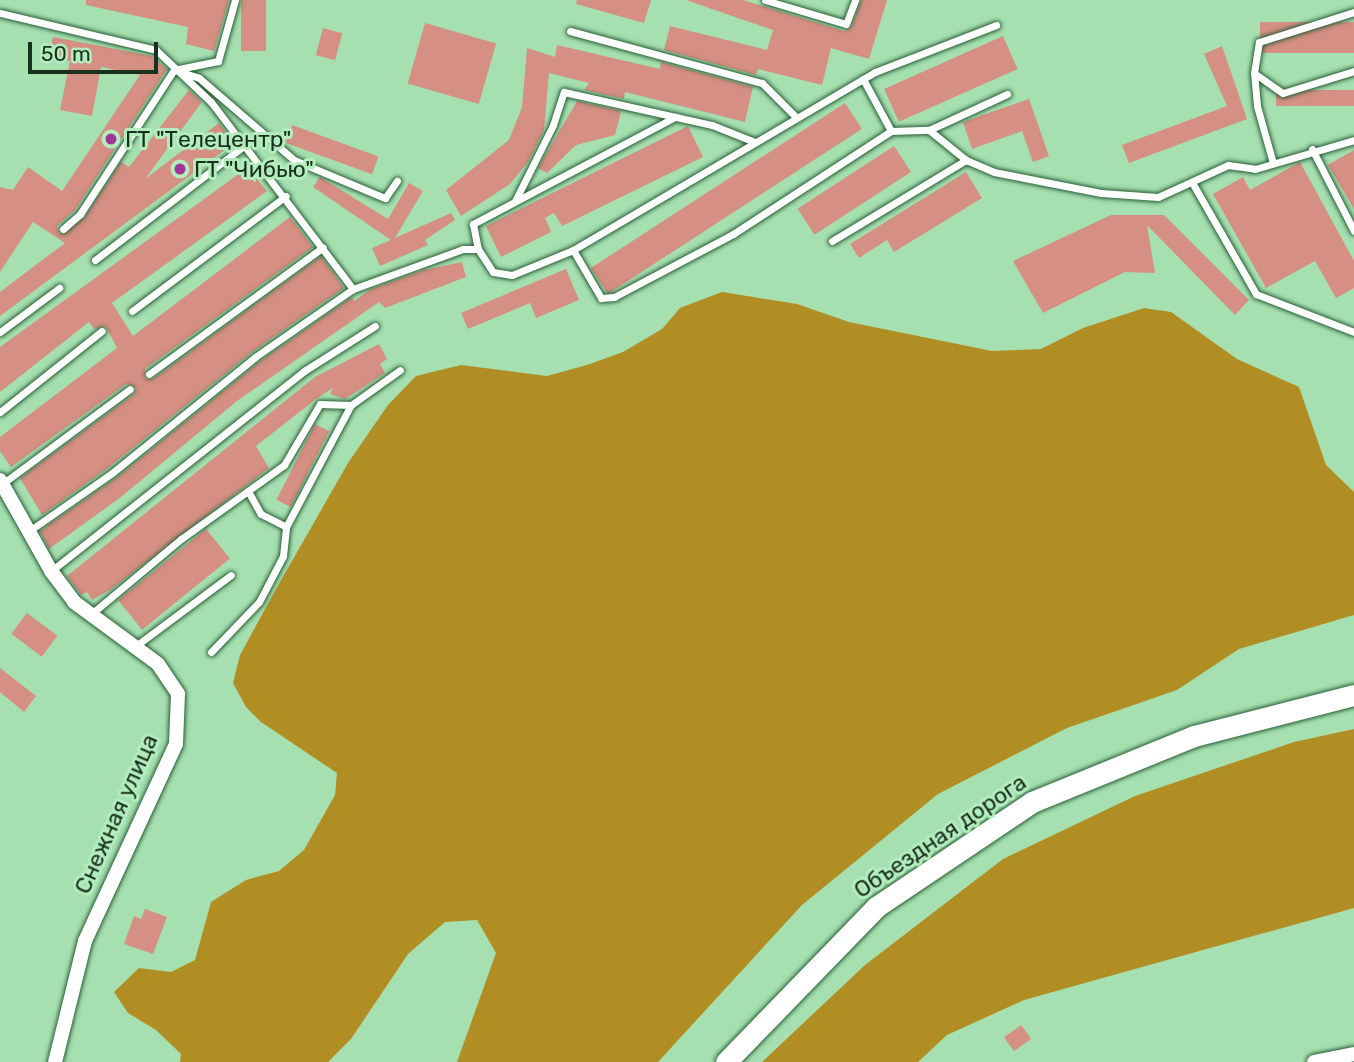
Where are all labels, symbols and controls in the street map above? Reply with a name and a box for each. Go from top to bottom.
scale bar [32,28,161,72]
text: 50 m [41,41,91,66]
place label: ГТ "Телецентр" [125,125,291,153]
marker: ГТ "Телецентр" [103,131,119,147]
place label: ГТ "Чибью" [194,155,314,183]
marker: ГТ "Чибью" [172,161,188,177]
street label: Снежная улица [68,730,164,898]
street label: Объездная дорога [849,768,1031,904]

